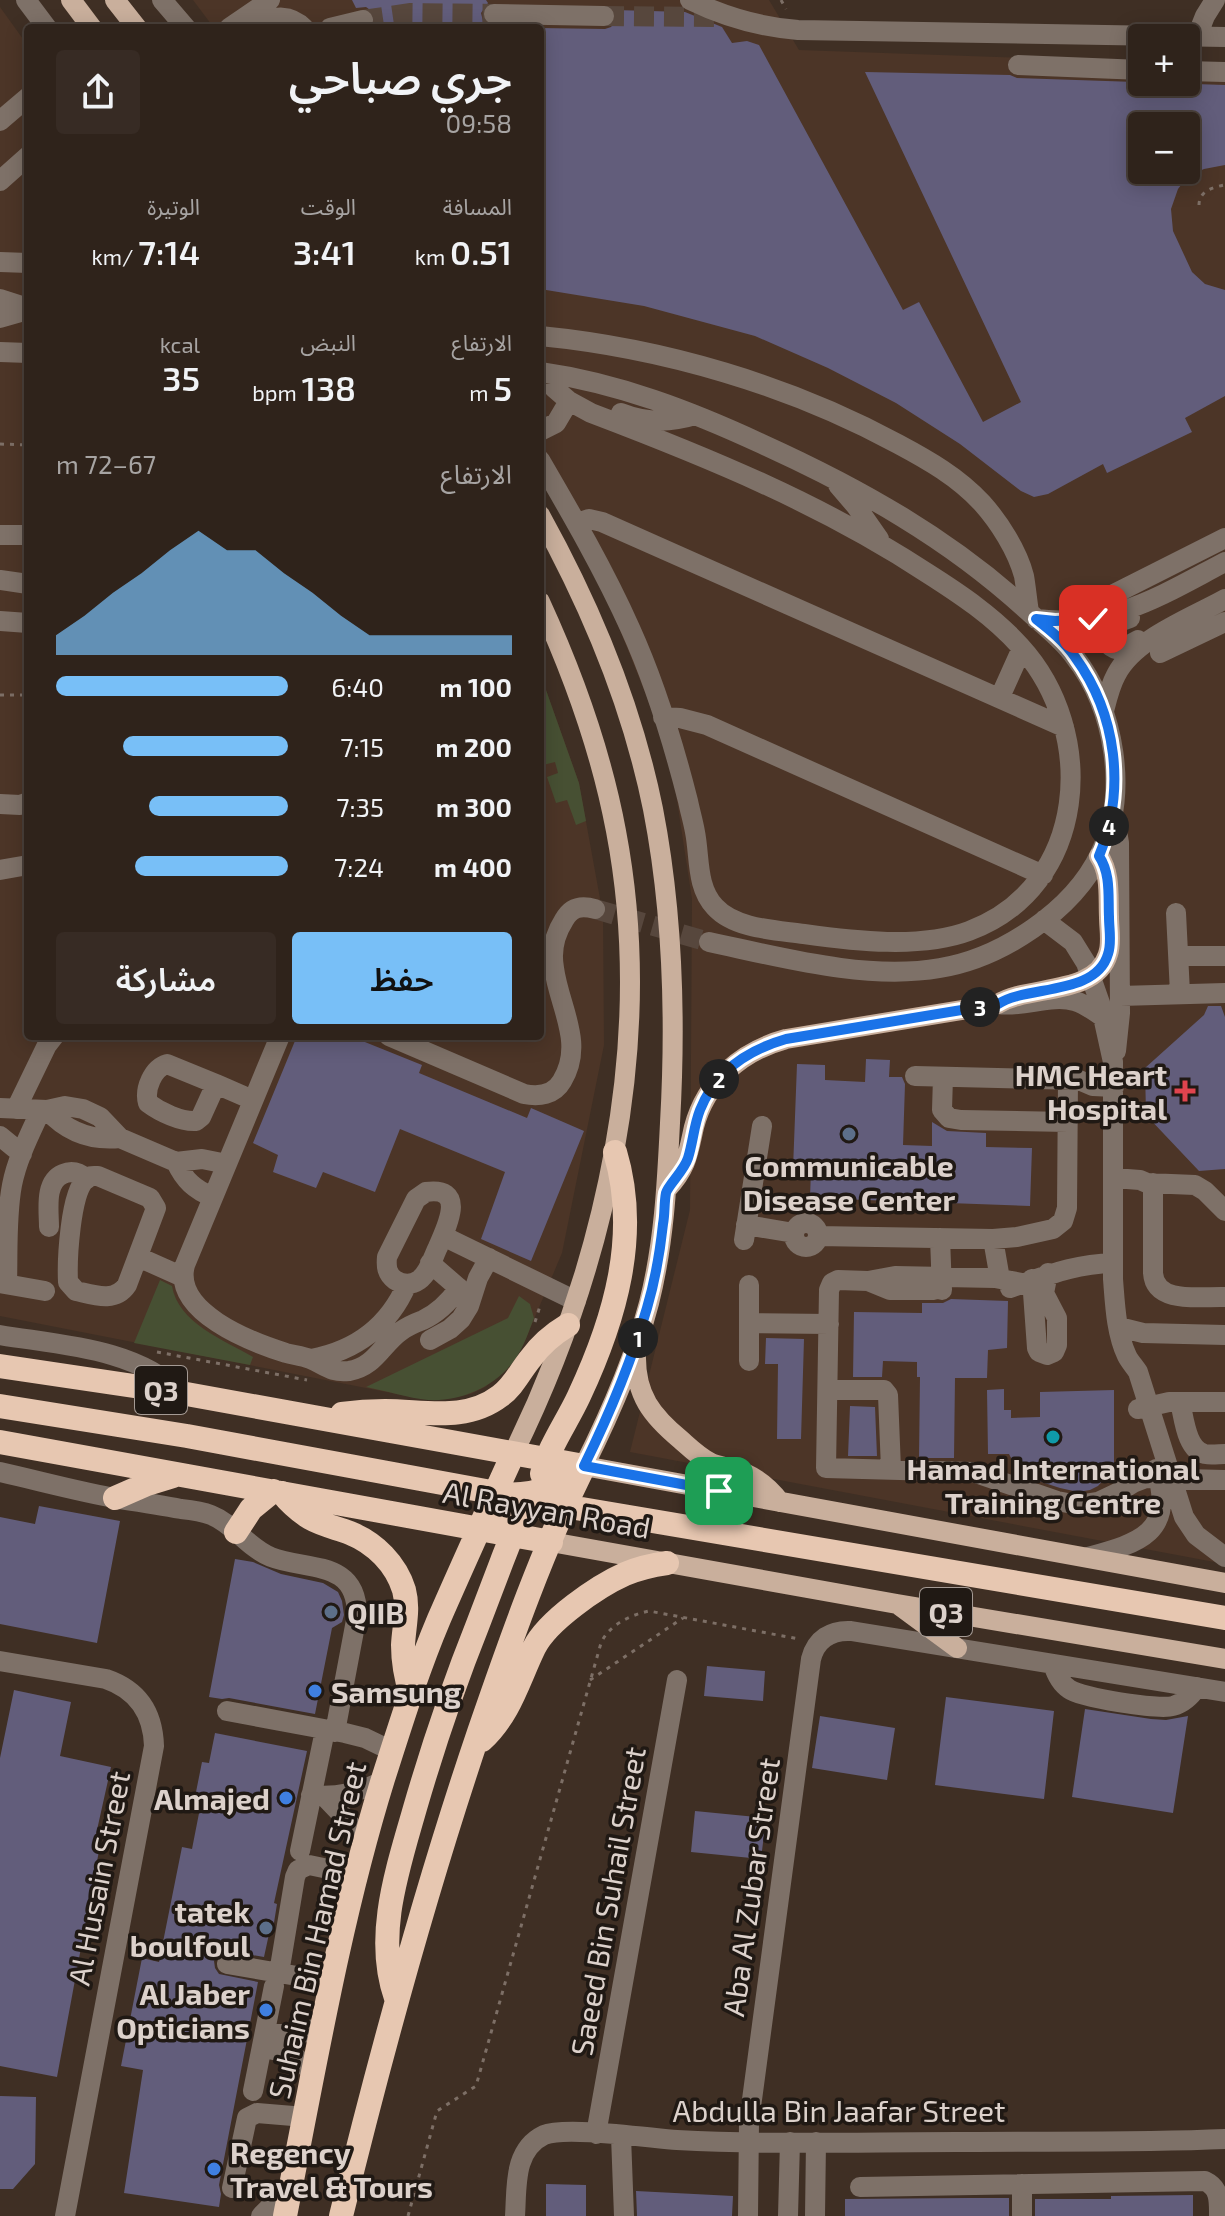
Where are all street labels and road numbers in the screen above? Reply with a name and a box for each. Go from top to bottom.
road number: Q3 [135,1366,187,1414]
street label: Al Rayyan Road [441,1473,653,1545]
road number: Q3 [920,1588,972,1636]
street label: Saeed Bin Suhail Street [562,1744,652,2058]
street label: Aba Al Zubar Street [714,1755,786,2019]
street label: Suhaim Bin Hamad Street [260,1758,372,2102]
street label: Al Husain Street [60,1768,136,1988]
street label: Abdulla Bin Jaafar Street [672,2092,1006,2128]

